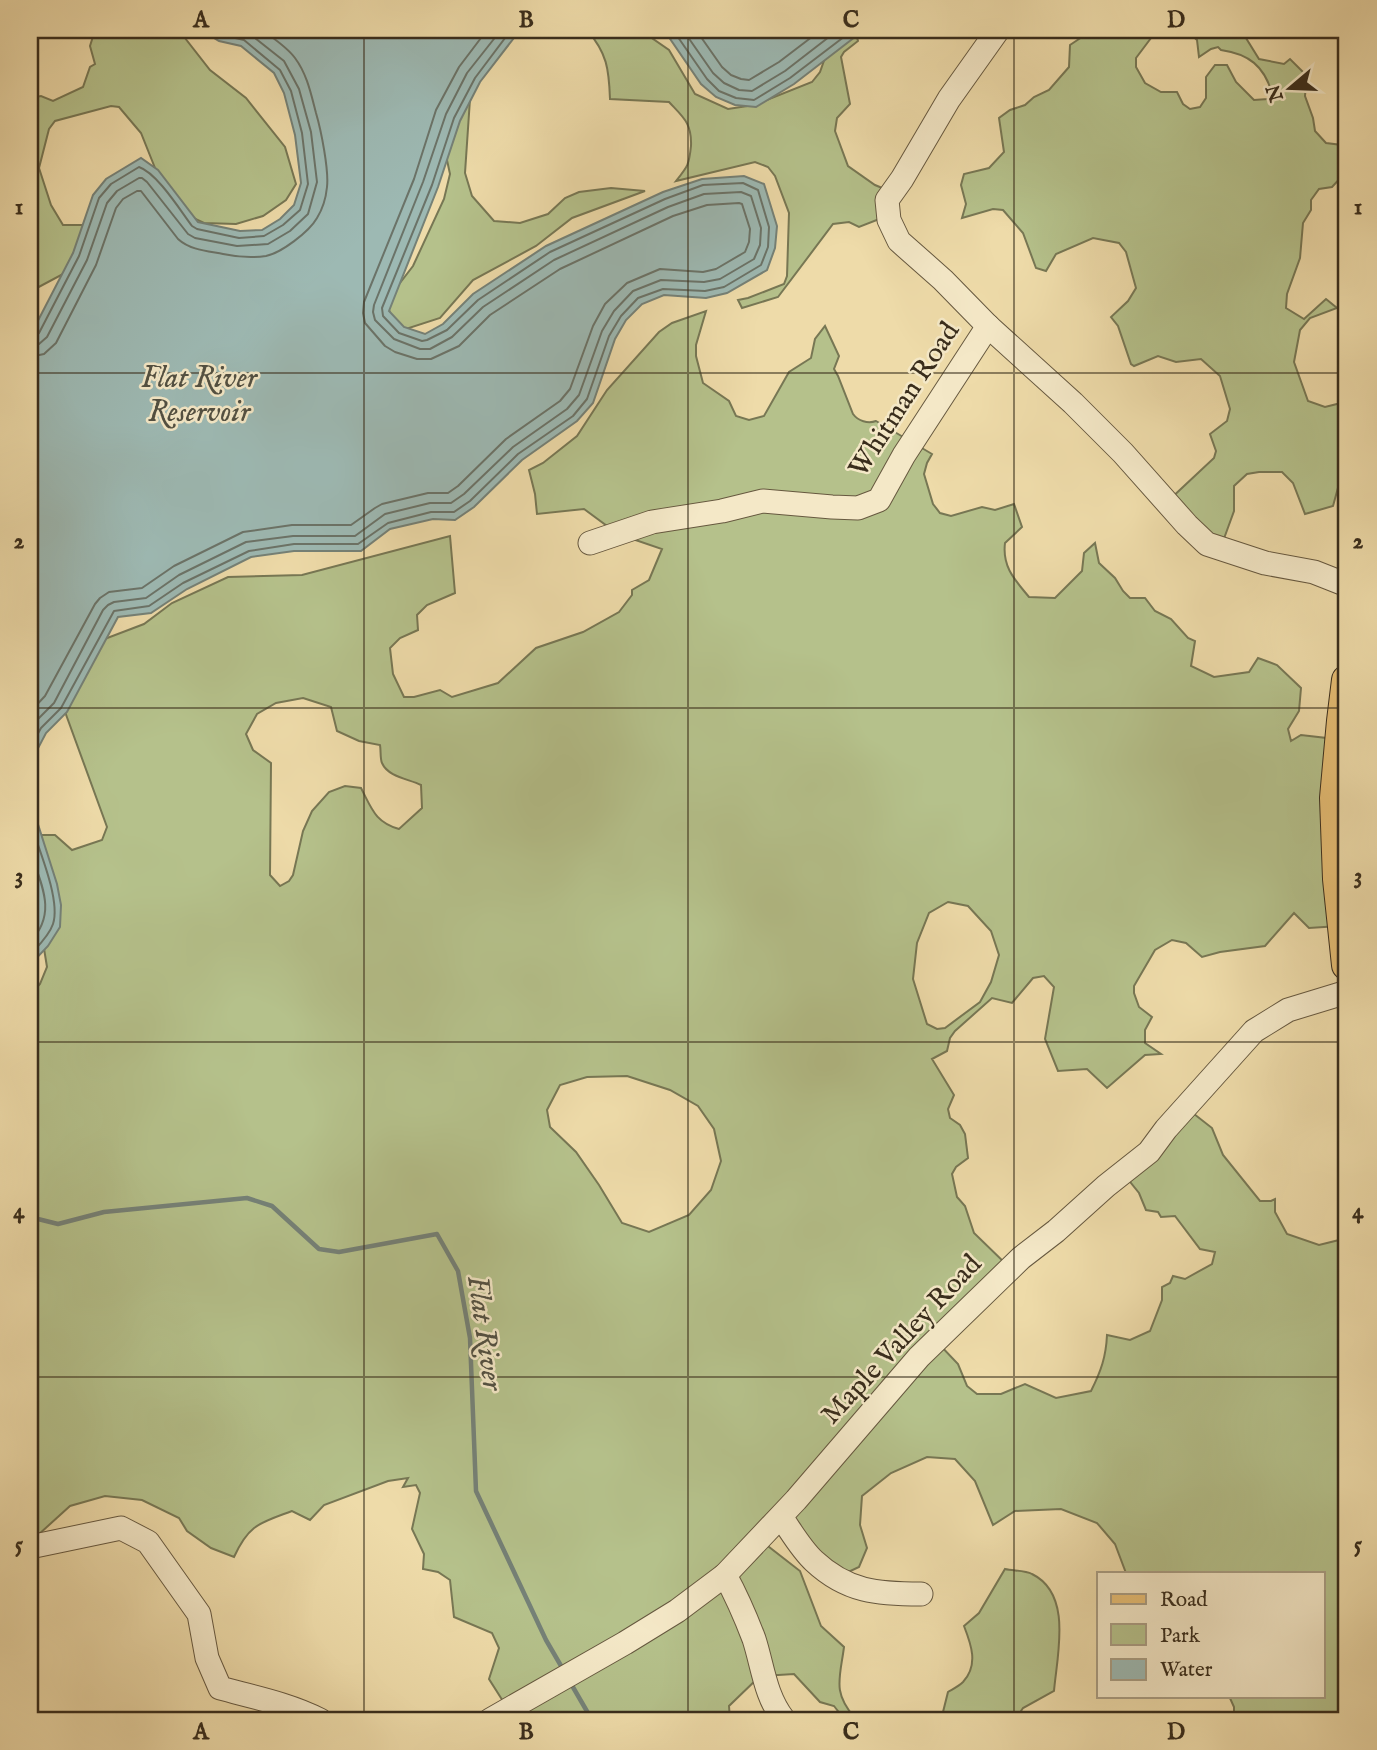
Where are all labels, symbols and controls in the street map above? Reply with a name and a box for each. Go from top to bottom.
text: A [192,6,210,35]
text: B [518,6,534,35]
text: C [843,6,860,35]
text: D [1167,6,1185,35]
north arrow [1254,52,1324,122]
text: N [1262,81,1290,106]
text: 1 [15,193,23,222]
text: 1 [1354,193,1362,222]
street label: Whitman Road [842,316,968,484]
water label: Flat River Reservoir [141,360,259,432]
text: 2 [14,527,25,556]
text: 2 [1353,527,1364,556]
text: 3 [15,862,23,891]
text: 3 [1354,862,1362,891]
text: 4 [13,1197,25,1226]
text: 4 [1352,1197,1364,1226]
street label: Maple Valley Road [814,1248,990,1432]
water label: Flat River [457,1273,511,1395]
text: 5 [15,1531,24,1560]
text: 5 [1354,1531,1363,1560]
legend [1097,1572,1324,1698]
text: Road [1160,1587,1208,1614]
text: Park [1160,1623,1201,1650]
text: Water [1160,1657,1213,1684]
text: A [192,1718,210,1747]
text: B [518,1718,534,1747]
text: C [843,1718,860,1747]
text: D [1167,1718,1185,1747]

